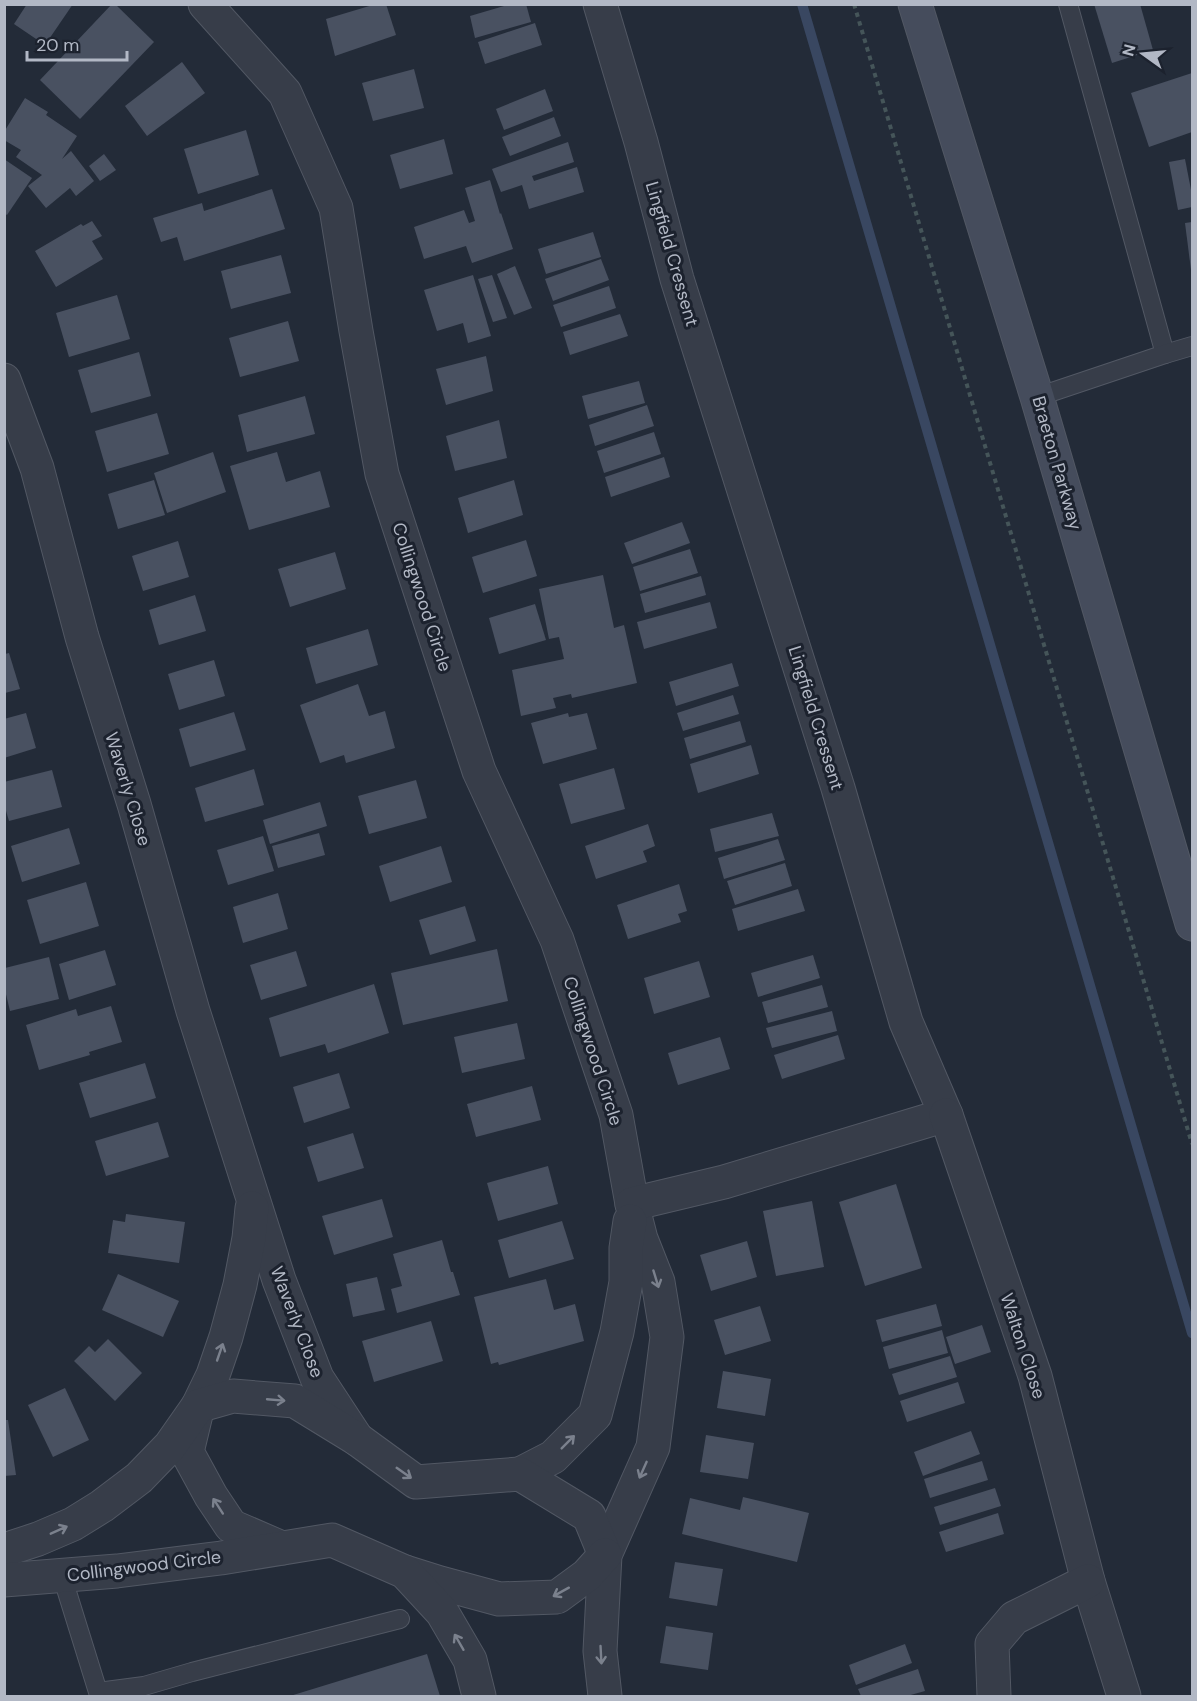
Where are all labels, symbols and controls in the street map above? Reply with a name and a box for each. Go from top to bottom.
scale bar [27,24,128,62]
north arrow [1113,24,1173,84]
text: 20 m [36,33,79,57]
text: N [1117,42,1141,59]
street label: Lingfield Cressent [640,179,704,329]
street label: Braeton Parkway [1026,393,1088,533]
street label: Collingwood Circle [387,519,457,675]
street label: Lingfield Cressent [783,643,849,793]
street label: Waverly Close [99,729,157,849]
street label: Collingwood Circle [558,973,628,1129]
street label: Waverly Close [265,1263,329,1381]
one-way arrow [651,1270,662,1289]
street label: Walton Close [995,1290,1051,1402]
one-way arrow [216,1343,227,1362]
one-way arrow [266,1395,286,1406]
one-way arrow [561,1434,576,1449]
one-way arrow [637,1461,649,1479]
one-way arrow [396,1467,412,1479]
one-way arrow [212,1498,224,1515]
one-way arrow [50,1523,68,1535]
street label: Collingwood Circle [66,1545,222,1587]
one-way arrow [553,1586,570,1598]
one-way arrow [453,1634,465,1651]
one-way arrow [596,1645,607,1665]

